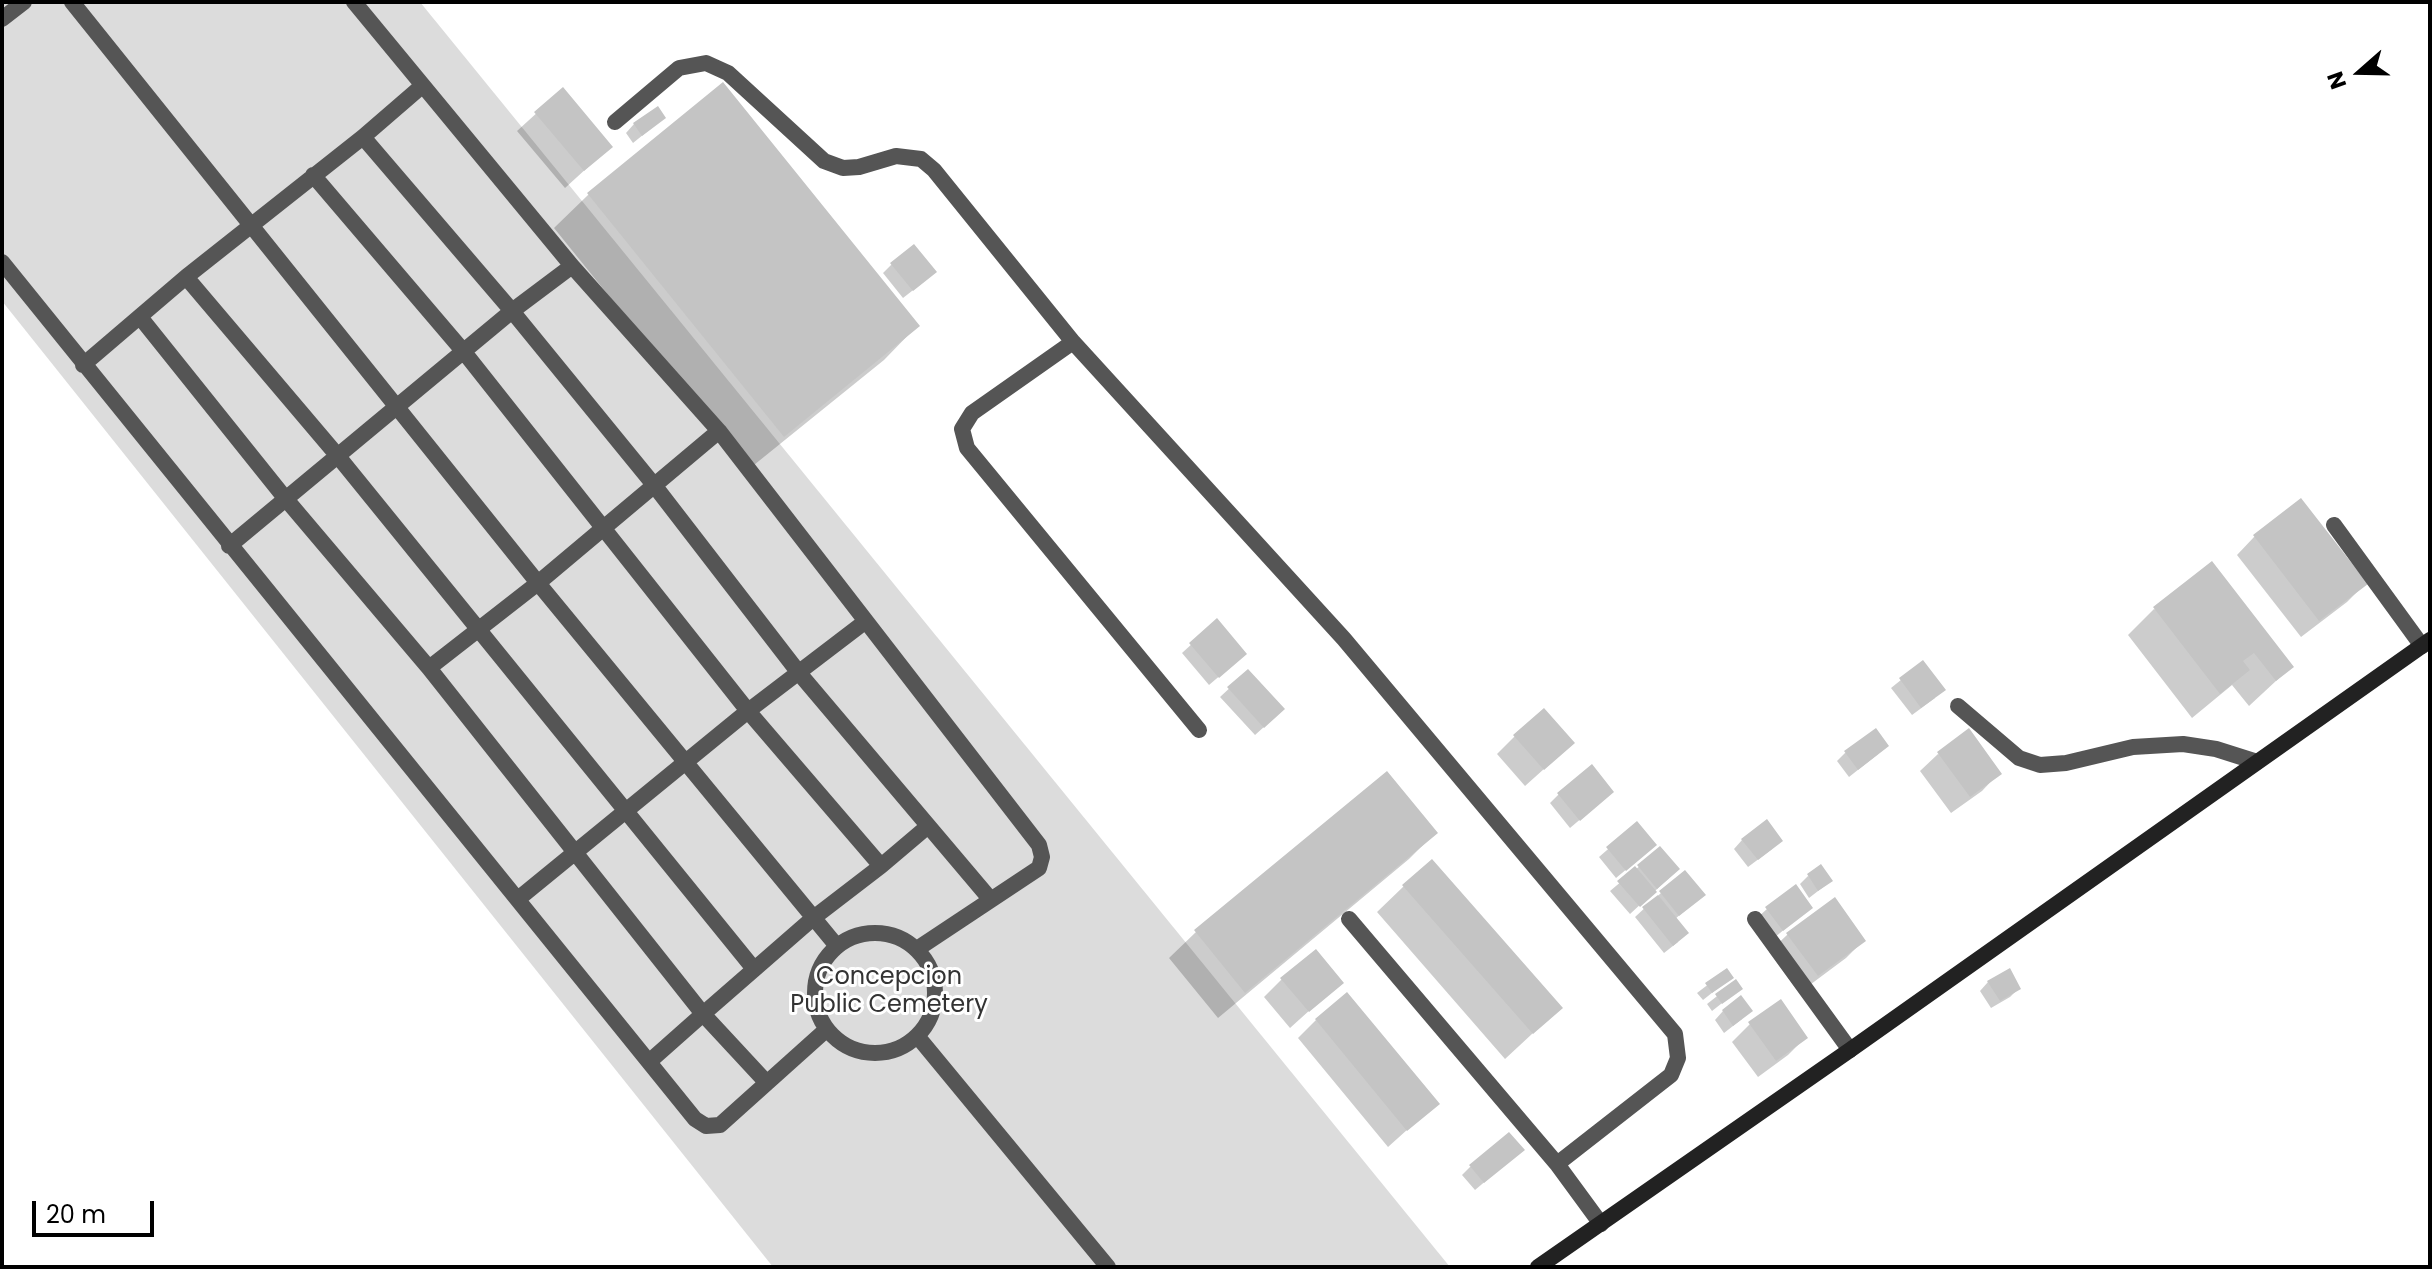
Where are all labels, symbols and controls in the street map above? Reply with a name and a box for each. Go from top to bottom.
north arrow [2320,32,2400,112]
text: N [2320,67,2354,93]
park label: Concepcion Public Cemetery [790,964,988,1020]
scale bar [36,1185,158,1235]
text: 20 m [46,1198,106,1231]

